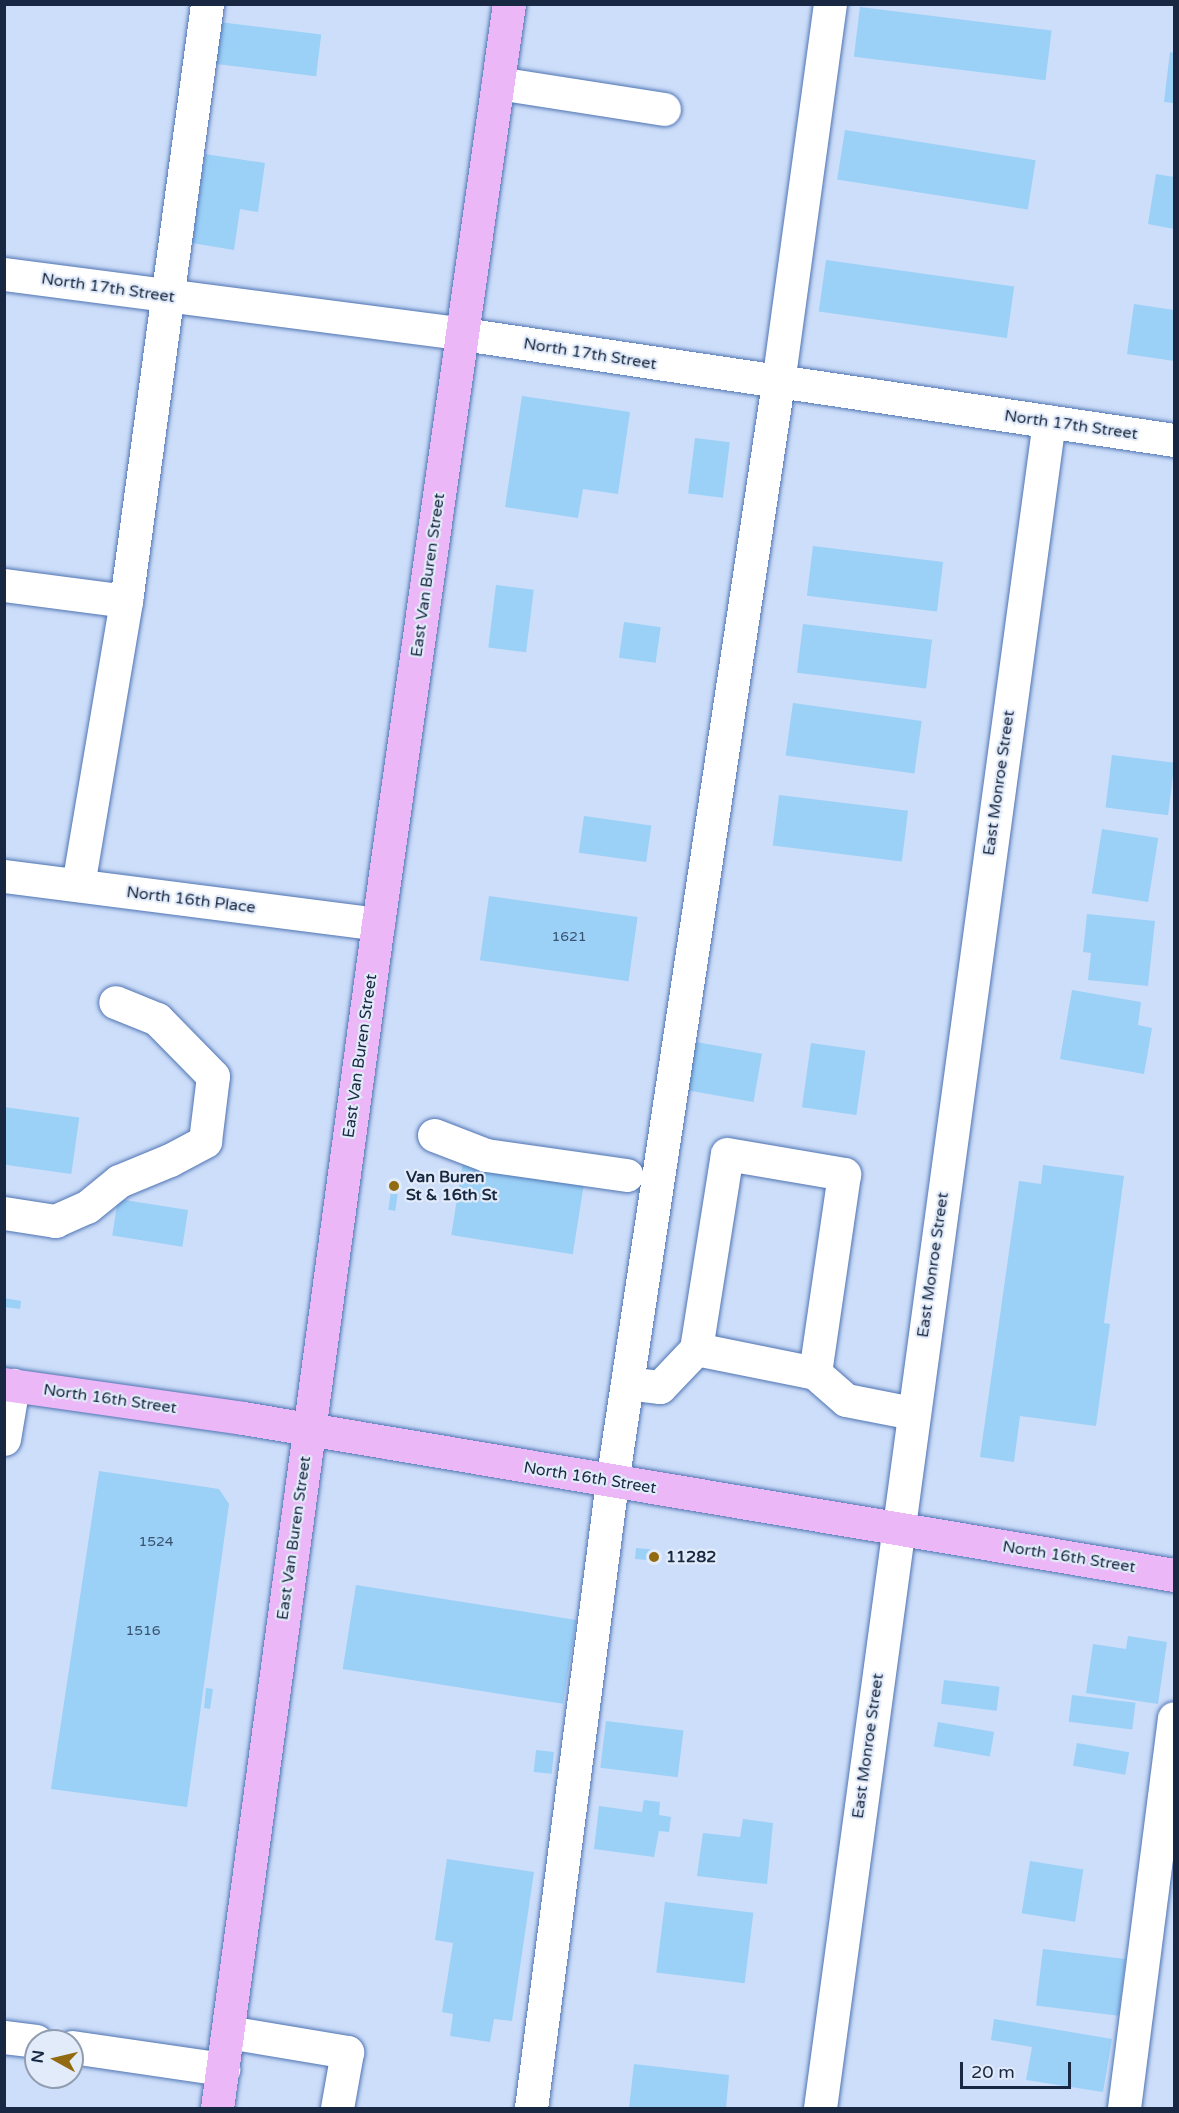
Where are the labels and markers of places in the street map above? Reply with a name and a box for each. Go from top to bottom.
place label: Van Buren St & 16th St [406,1167,497,1205]
marker: Van Buren St & 16th St [387,1179,401,1193]
place label: 11282 [666,1547,716,1567]
marker: 11282 [647,1550,661,1564]

